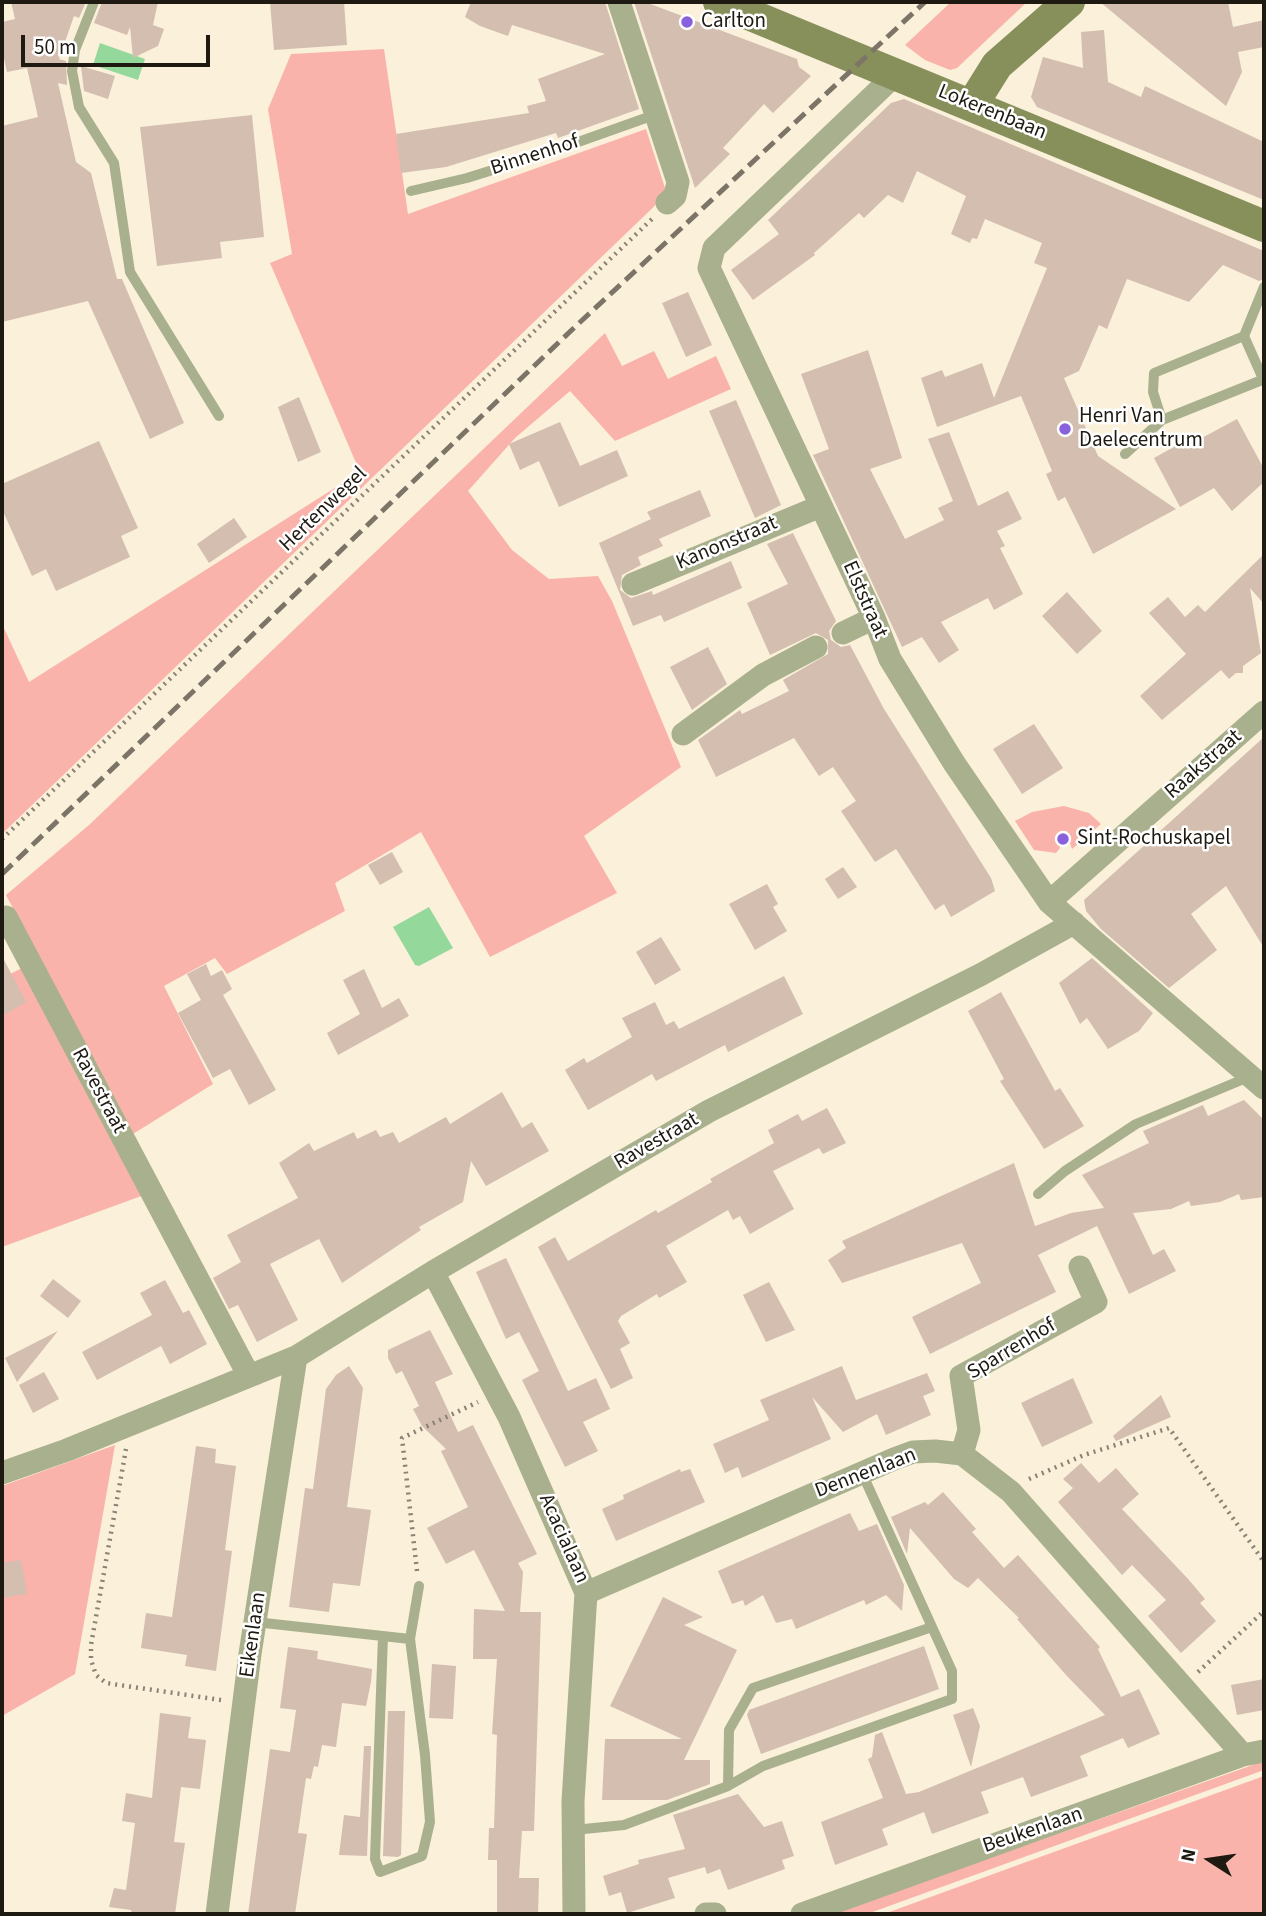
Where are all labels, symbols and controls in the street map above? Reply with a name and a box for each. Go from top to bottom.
place label: Carlton [701,9,766,35]
marker: Carlton [679,14,695,30]
scale bar [24,21,214,65]
text: 50 m [34,32,76,62]
street label: Lokerenbaan [934,80,1050,146]
street label: Binnenhof [488,130,582,182]
place label: Henri Van Daelecentrum [1079,404,1203,454]
marker: Henri Van Daelecentrum [1057,421,1073,437]
street label: Hertenwegel [275,462,373,558]
street label: Kanonstraat [673,511,781,577]
street label: Elststraat [836,557,892,643]
street label: Raakstraat [1160,725,1248,805]
place label: Sint-Rochuskapel [1077,826,1230,852]
marker: Sint-Rochuskapel [1055,831,1071,847]
street label: Ravestraat [65,1044,131,1138]
street label: Ravestraat [610,1108,704,1176]
street label: Sparrenhof [963,1314,1061,1386]
street label: Dennenlaan [812,1443,920,1505]
street label: Acacialaan [532,1491,594,1587]
street label: Eikenlaan [236,1591,272,1679]
street label: Beukenlaan [980,1802,1086,1860]
north arrow [1175,1825,1245,1895]
text: N [1174,1847,1203,1865]

